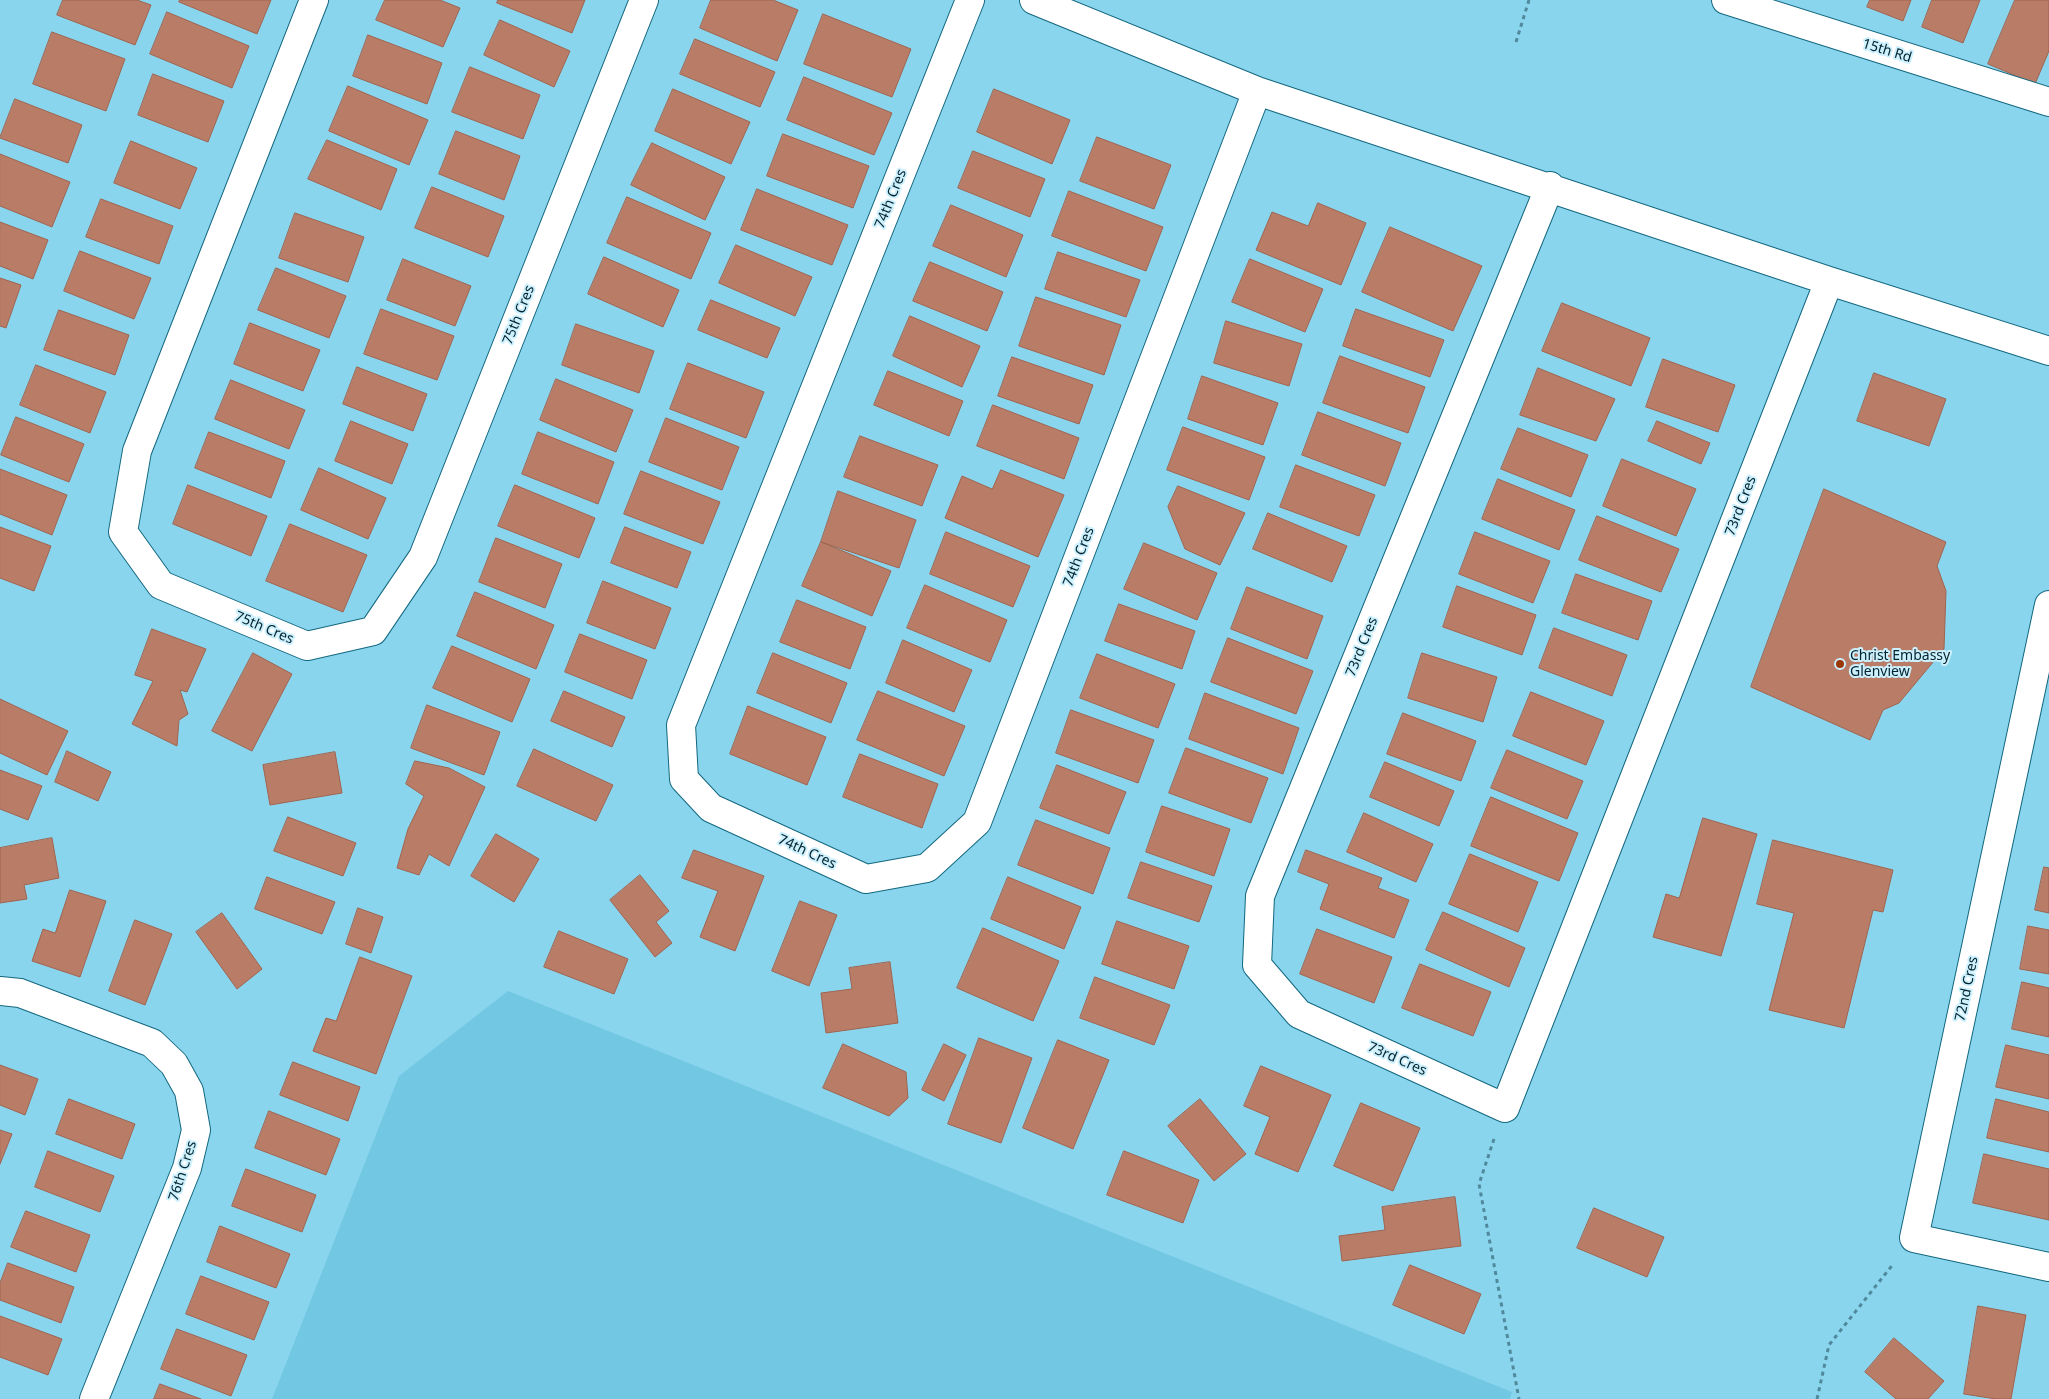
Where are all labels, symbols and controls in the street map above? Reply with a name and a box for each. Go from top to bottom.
street label: 15th Rd [1860,36,1914,66]
street label: 74th Cres [872,167,910,231]
street label: 75th Cres [500,283,538,347]
street label: 73rd Cres [1722,474,1760,538]
street label: 74th Cres [1060,525,1098,589]
street label: 75th Cres [232,608,296,648]
street label: 73rd Cres [1342,615,1382,679]
place label: Christ Embassy Glenview [1850,648,1950,680]
marker: Christ Embassy Glenview [1834,658,1846,670]
street label: 74th Cres [775,831,839,873]
street label: 72nd Cres [1952,955,1982,1023]
street label: 73rd Cres [1365,1039,1429,1079]
street label: 76th Cres [165,1139,201,1203]

